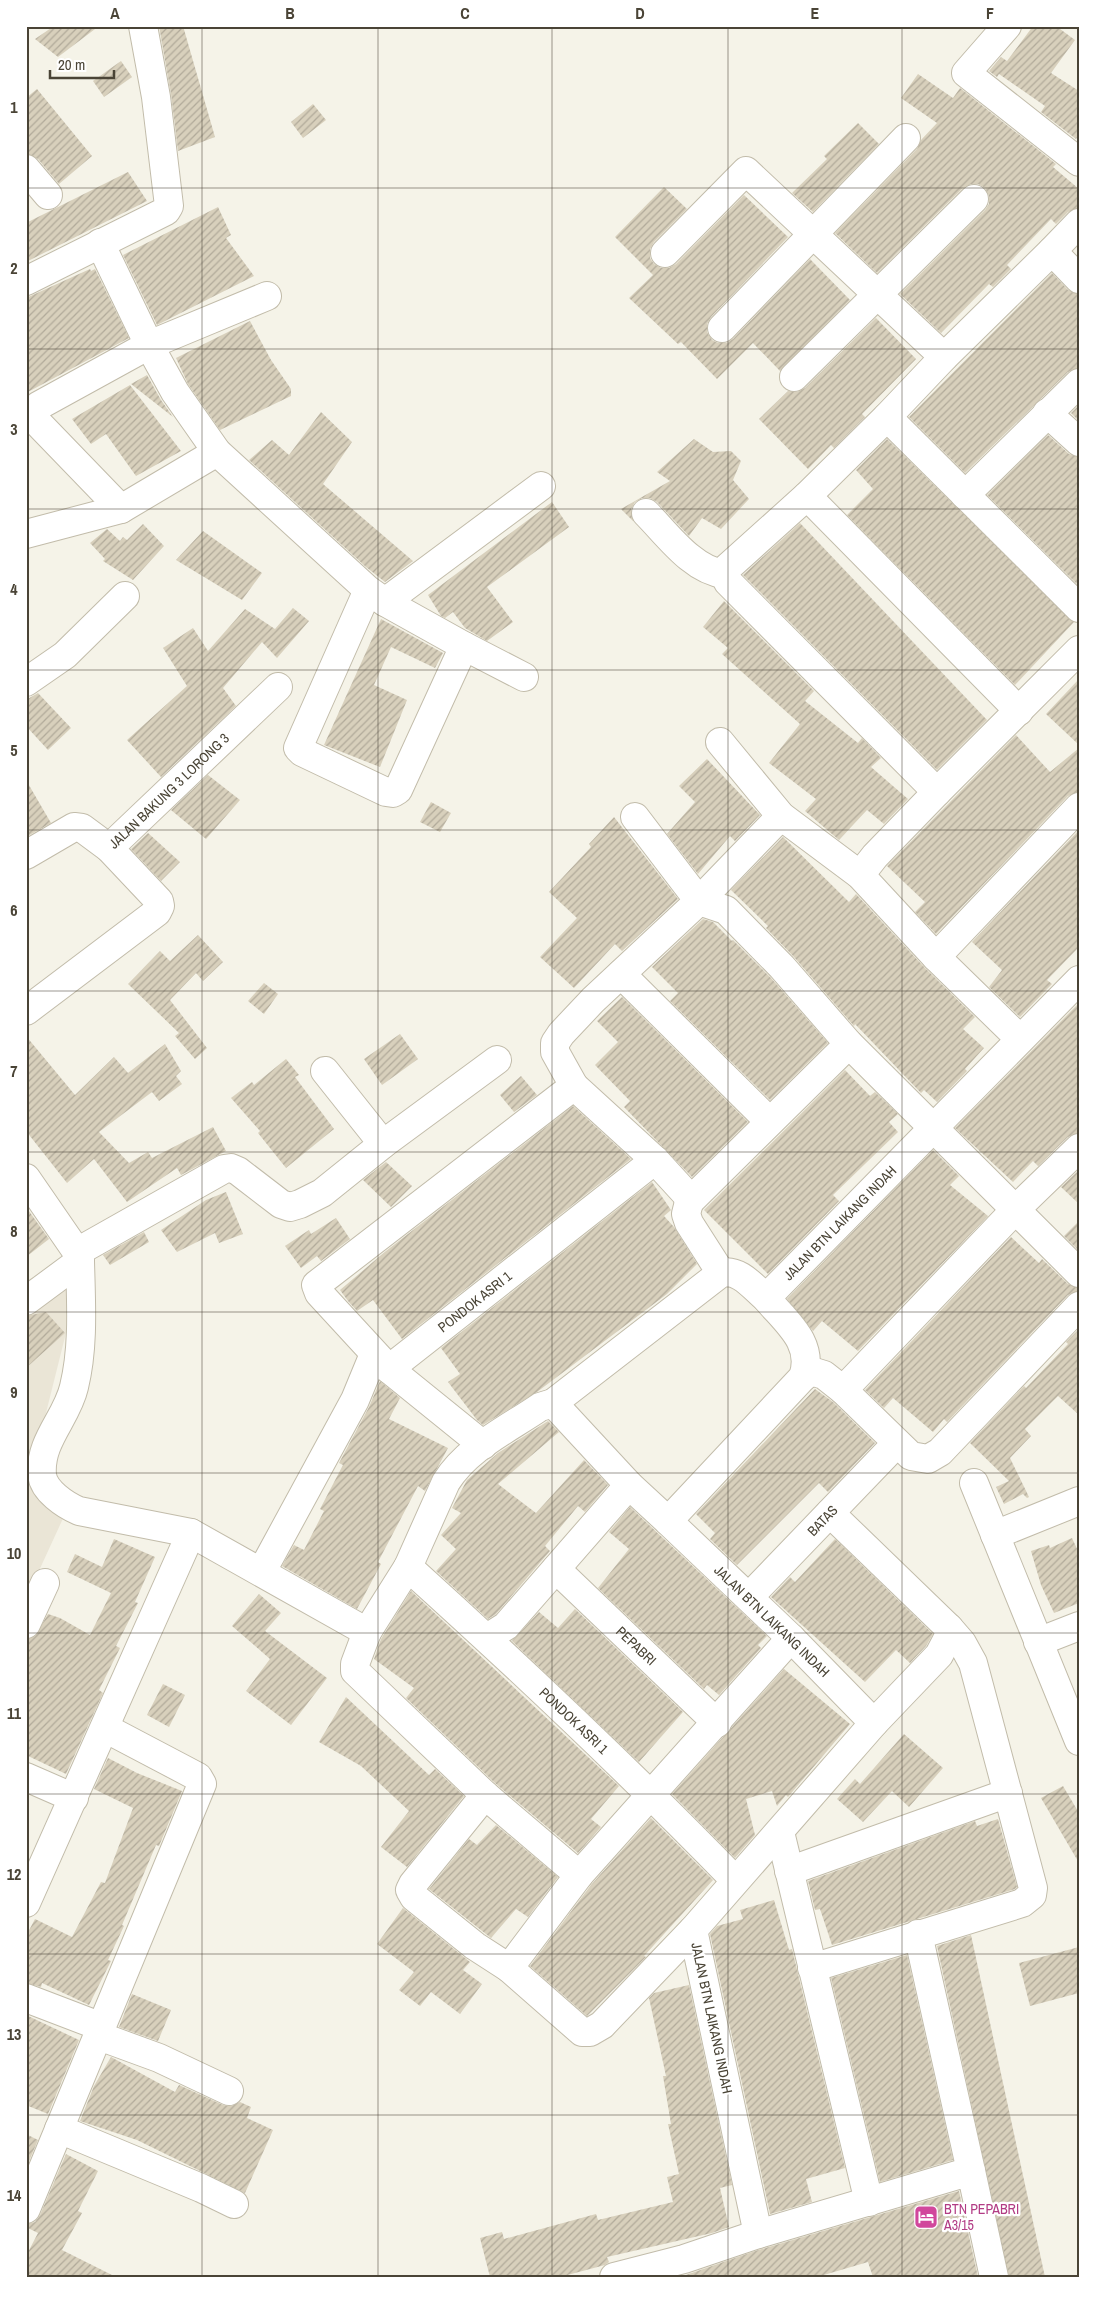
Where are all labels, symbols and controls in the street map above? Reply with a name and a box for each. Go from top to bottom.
text: A [110,2,120,24]
text: B [285,2,295,24]
text: C [460,2,470,24]
text: D [635,2,645,24]
text: E [811,2,820,24]
text: F [986,2,994,24]
scale bar [50,48,114,80]
text: 20 m [58,54,85,75]
text: 1 [10,96,18,118]
text: 2 [10,257,18,279]
text: 3 [10,418,18,440]
text: 4 [10,578,18,600]
street label: JALAN BAKUNG 3 LORONG 3 [105,729,233,853]
text: 5 [10,739,18,761]
text: 6 [10,899,18,921]
text: 7 [10,1060,18,1082]
street label: JALAN BTN LAIKANG INDAH [779,1162,900,1284]
text: 8 [10,1220,18,1242]
street label: PONDOK ASRI 1 [434,1267,516,1336]
text: 9 [10,1381,18,1403]
street label: BATAS [803,1501,842,1540]
text: 10 [7,1542,21,1564]
street label: JALAN BTN LAIKANG INDAH [710,1561,834,1681]
street label: PEPABRI [612,1622,660,1669]
street label: PONDOK ASRI 1 [535,1683,613,1758]
text: 11 [7,1702,22,1724]
text: 12 [7,1863,21,1885]
street label: JALAN BTN LAIKANG INDAH [687,1941,737,2095]
text: 13 [7,2023,21,2045]
text: 14 [7,2184,22,2206]
place label: BTN PEPABRI A3/15 [943,2200,1019,2234]
hotel icon: BTN PEPABRI A3/15 [913,2204,939,2230]

